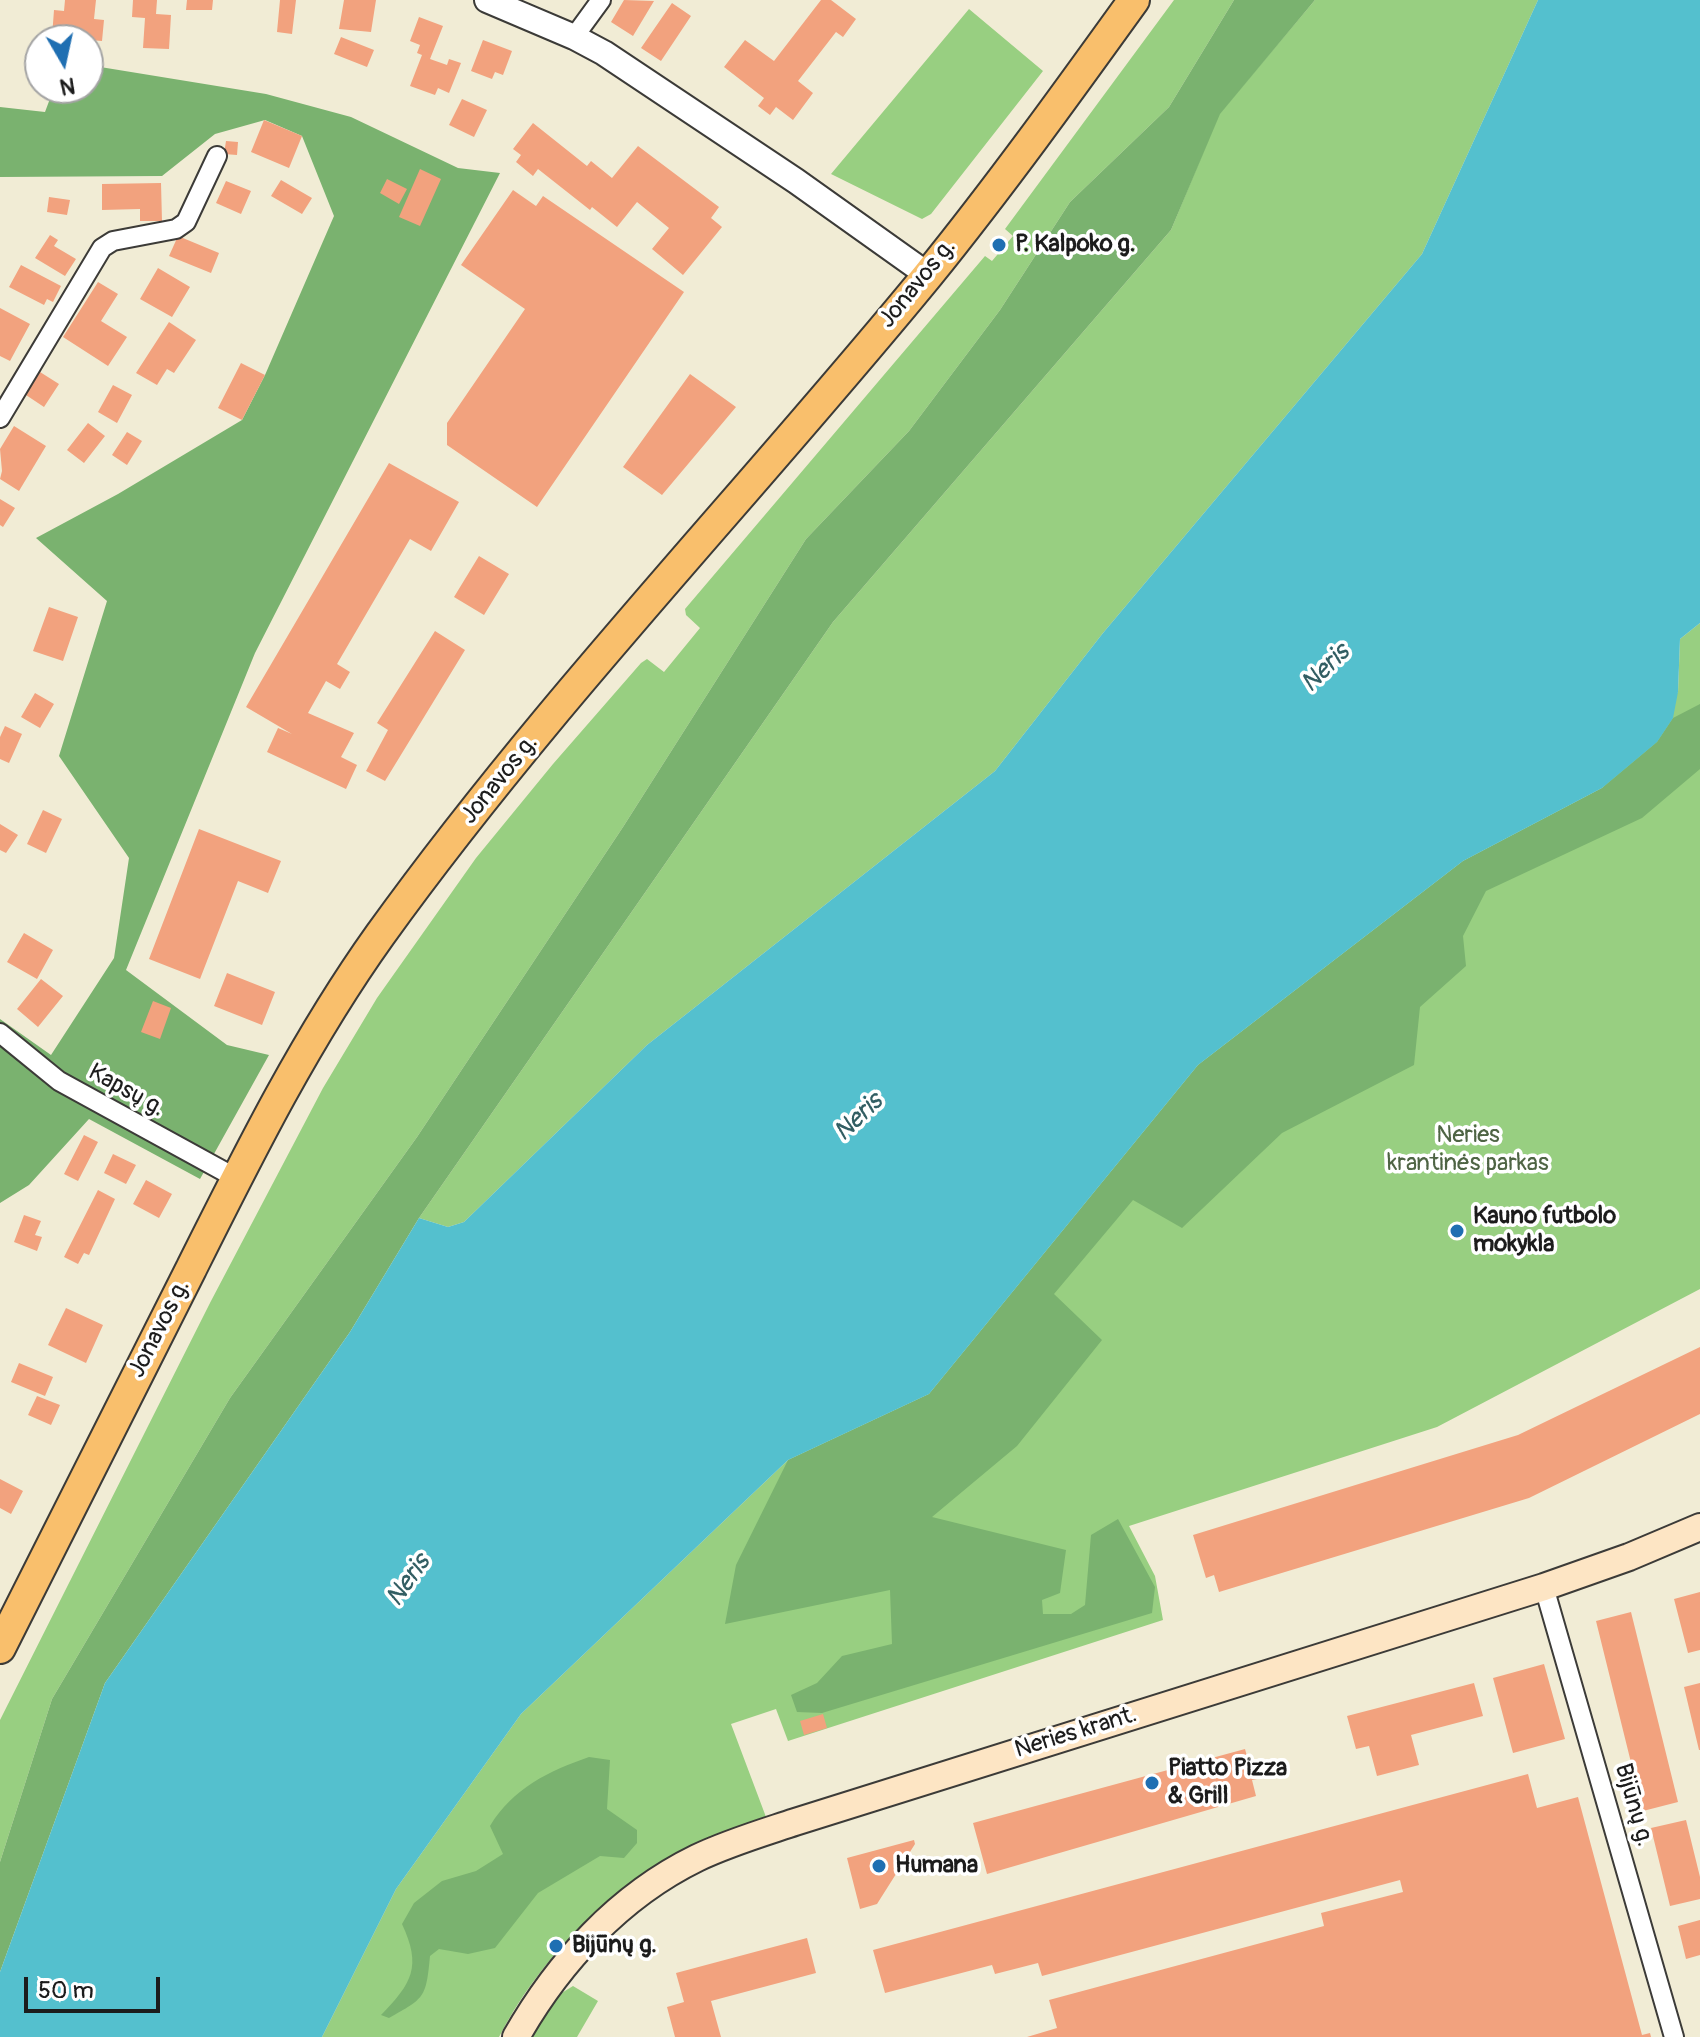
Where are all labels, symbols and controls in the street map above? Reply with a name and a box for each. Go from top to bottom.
north arrow [24,24,104,104]
text: N [58,71,77,101]
place label: P. Kalpoko g. [1015,231,1135,259]
street label: Jonavos g. [874,234,962,334]
marker: P. Kalpoko g. [990,236,1008,254]
water label: Neris [1295,638,1357,700]
street label: Jonavos g. [456,730,544,830]
street label: Kapsų g. [83,1058,169,1124]
water label: Neris [828,1087,890,1149]
park label: Neries krantinės parkas [1387,1122,1549,1178]
place label: Kauno futbolo mokykla [1473,1203,1616,1259]
marker: Kauno futbolo mokykla [1448,1222,1466,1240]
street label: Jonavos g. [123,1275,197,1383]
water label: Neris [380,1549,438,1613]
street label: Neries krant. [1012,1701,1140,1765]
place label: Piatto Pizza & Grill [1168,1755,1287,1811]
street label: Bijūnų g. [1607,1760,1659,1850]
marker: Piatto Pizza & Grill [1143,1774,1161,1792]
place label: Humana [895,1852,978,1880]
marker: Humana [870,1857,888,1875]
place label: Bijūnų g. [572,1932,657,1960]
marker: Bijūnų g. [547,1937,565,1955]
scale bar [28,1961,164,2011]
text: 50 m [38,1976,94,2005]

